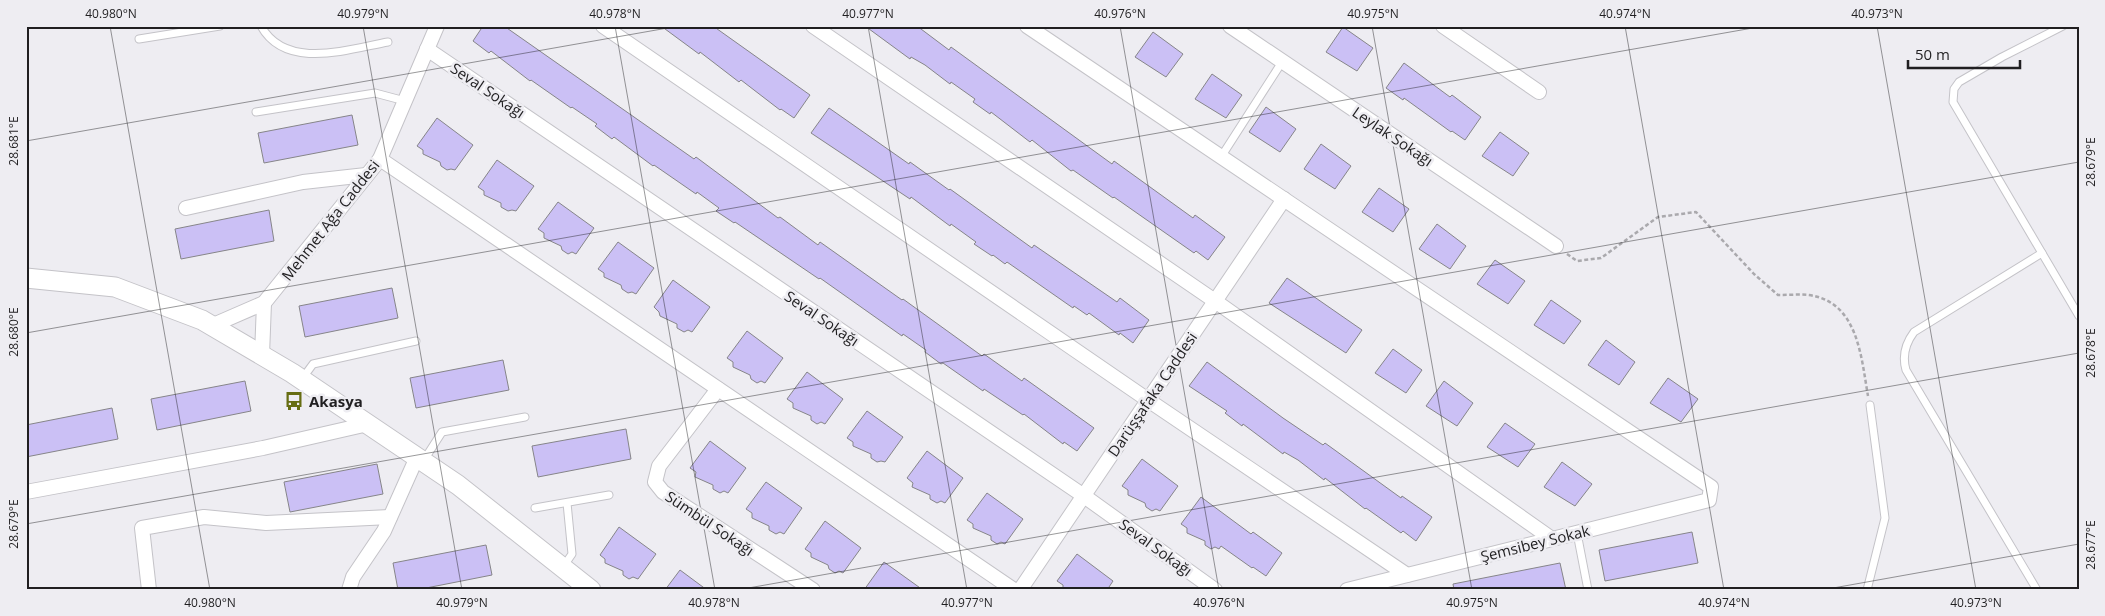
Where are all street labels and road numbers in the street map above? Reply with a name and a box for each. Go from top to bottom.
street label: Seval Sokağı [447,58,529,122]
street label: Leylak Sokağı [1349,102,1437,170]
street label: Mehmet Ağa Caddesi [277,156,383,284]
street label: Seval Sokağı [781,286,863,350]
street label: Darüşşafaka Caddesi [1103,328,1201,460]
street label: Sümbül Sokağı [662,486,758,560]
street label: Seval Sokağı [1116,514,1196,580]
street label: Şemsibey Sokak [1478,520,1592,566]

